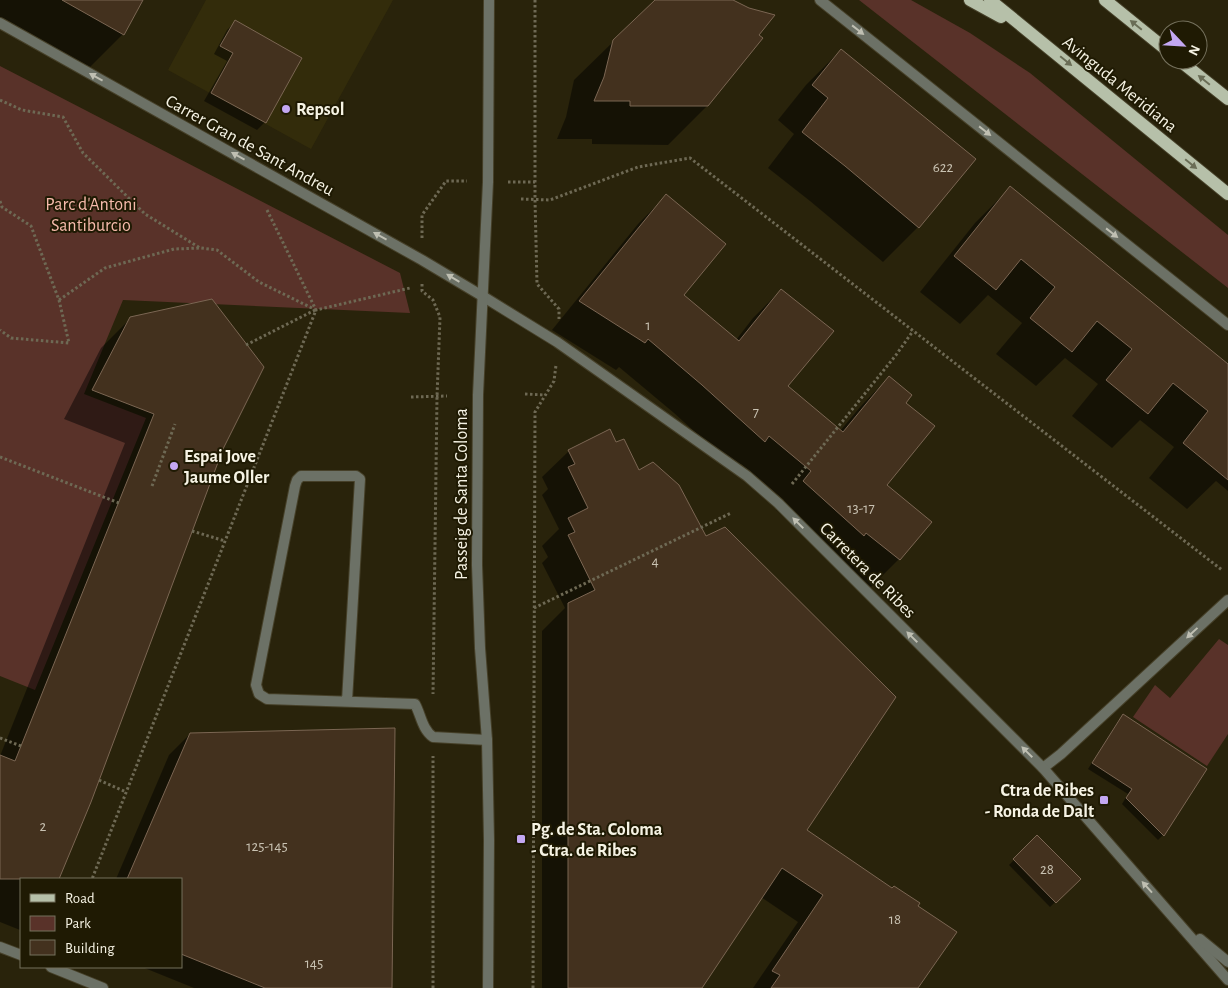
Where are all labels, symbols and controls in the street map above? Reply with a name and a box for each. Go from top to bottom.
one-way arrow [1130,20,1143,31]
north arrow [1158,20,1208,70]
one-way arrow [851,25,864,36]
street label: Avinguda Meridiana [1059,33,1180,136]
text: N [1185,43,1202,57]
one-way arrow [1059,56,1072,67]
one-way arrow [89,73,104,81]
one-way arrow [1197,74,1210,85]
street label: Carrer Gran de Sant Andreu [162,92,337,200]
place label: Repsol [296,101,344,119]
marker: Repsol [280,103,292,115]
one-way arrow [978,126,991,137]
one-way arrow [231,152,245,161]
one-way arrow [1185,159,1198,170]
house number: 622 [933,160,954,175]
park label: Parc d'Antoni Santiburcio [45,196,137,235]
one-way arrow [1106,227,1119,238]
one-way arrow [372,232,387,240]
one-way arrow [446,274,459,283]
house number: 1 [645,318,651,333]
house number: 7 [753,405,759,420]
street label: Passeig de Santa Coloma [453,408,471,580]
place label: Espai Jove Jaume Oller [184,448,270,487]
marker: Espai Jove Jaume Oller [168,460,180,472]
house number: 13-17 [847,501,875,516]
one-way arrow [792,517,804,529]
street label: Carretera de Ribes [816,519,919,622]
house number: 4 [651,554,659,569]
one-way arrow [1187,627,1199,639]
one-way arrow [907,632,919,644]
one-way arrow [1022,746,1034,758]
place label: Ctra de Ribes - Ronda de Dalt [985,782,1094,821]
marker: Ctra de Ribes - Ronda de Dalt [1098,794,1110,806]
house number: 2 [40,819,47,834]
place label: Pg. de Sta. Coloma - Ctra. de Ribes [531,821,663,860]
marker: Pg. de Sta. Coloma - Ctra. de Ribes [515,833,527,845]
house number: 125-145 [246,839,288,854]
house number: 28 [1040,862,1054,877]
legend [20,878,182,968]
one-way arrow [1141,881,1153,893]
text: Road [65,891,95,906]
house number: 18 [889,912,901,927]
text: Park [65,916,91,931]
text: Building [65,941,115,956]
house number: 145 [305,956,323,971]

